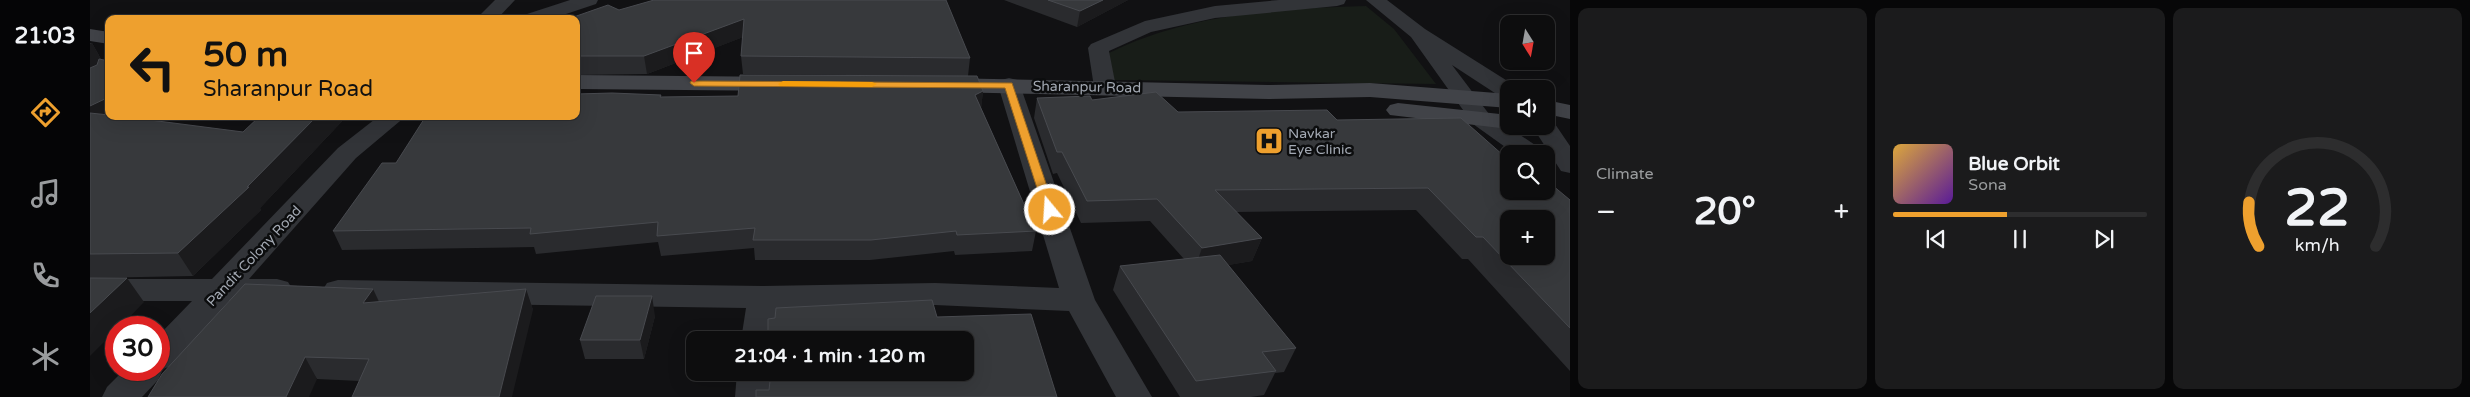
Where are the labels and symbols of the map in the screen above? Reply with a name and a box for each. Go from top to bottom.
north arrow [1500,15,1555,70]
pin [673,32,715,83]
street label: Sharanpur Road [1033,78,1141,96]
place label: Navkar Eye Clinic [1288,125,1352,158]
hospital icon: Navkar Eye Clinic [1254,126,1284,156]
position arrow [1023,183,1075,235]
street label: Pandit Colony Road [203,202,305,310]
speed limit sign: 30 [105,316,170,381]

